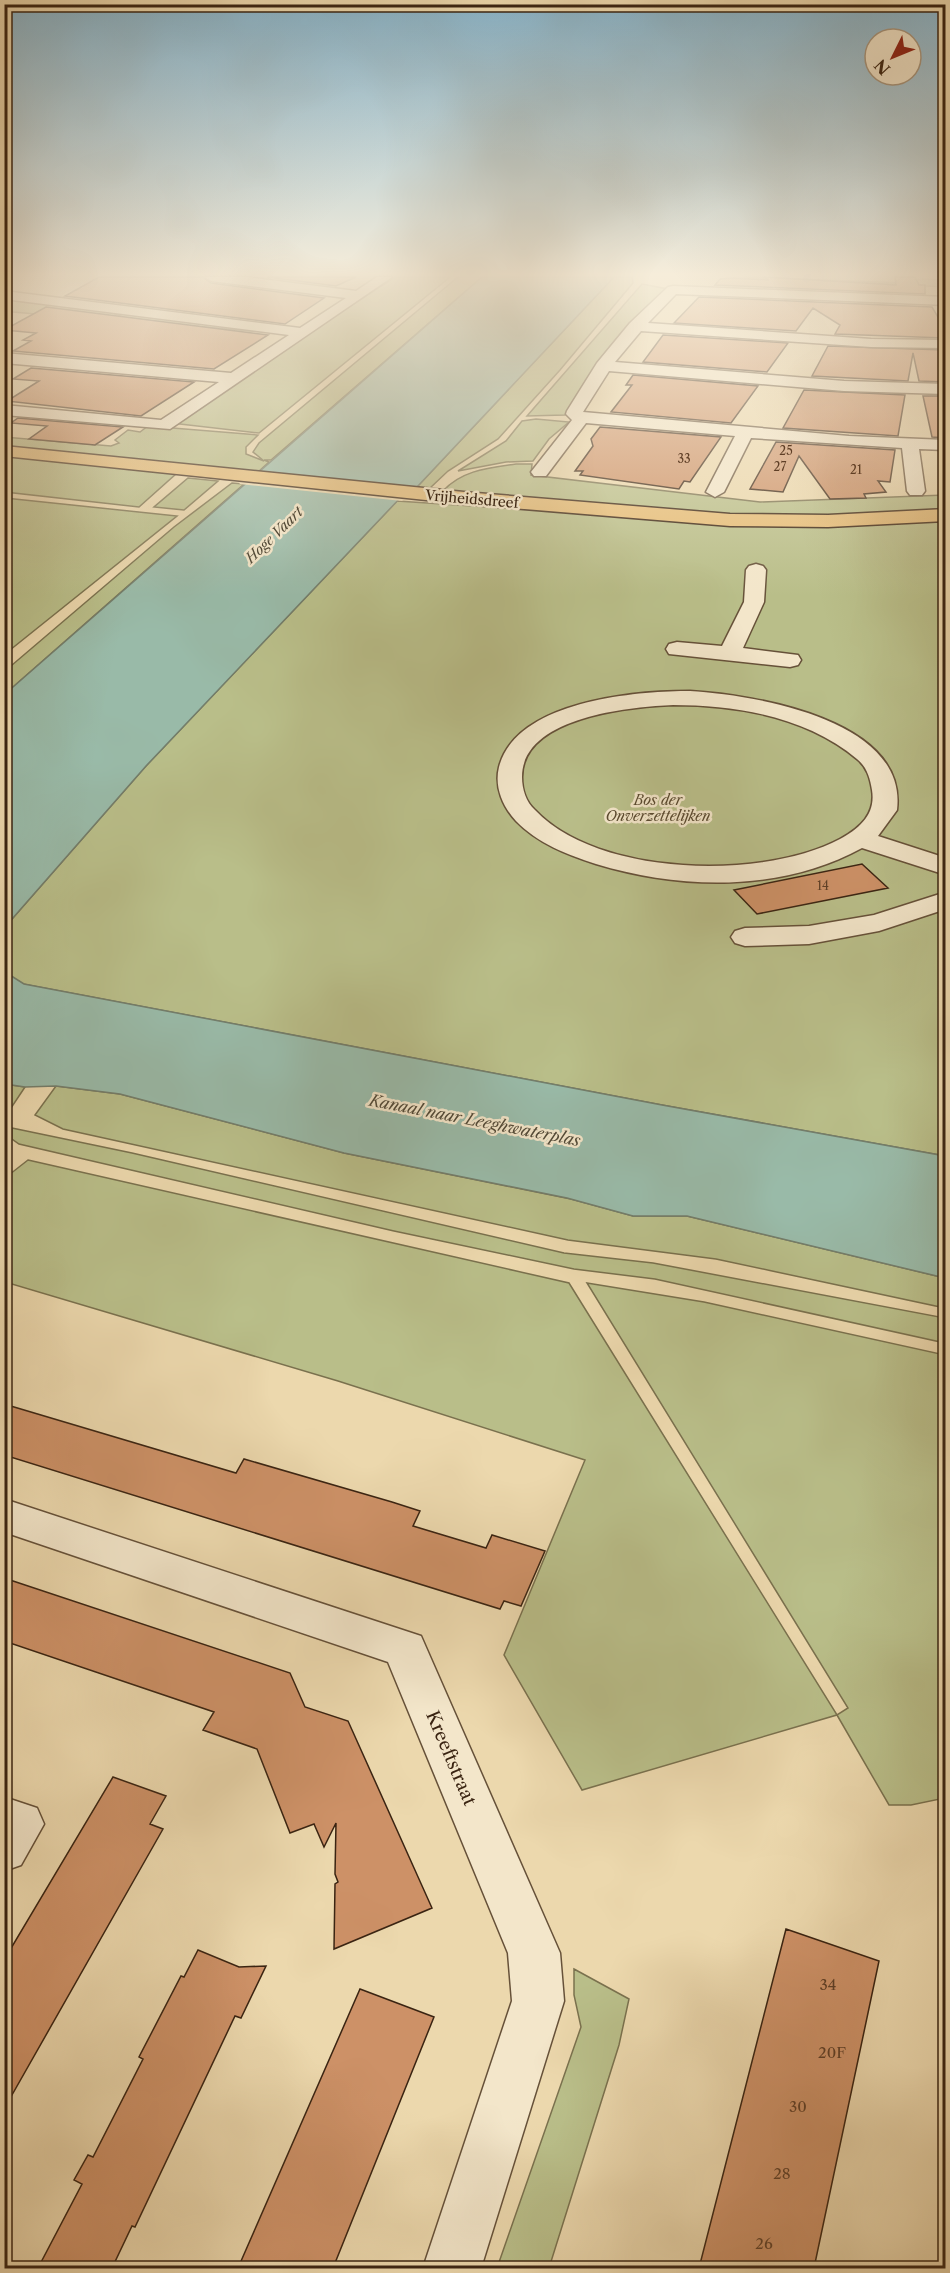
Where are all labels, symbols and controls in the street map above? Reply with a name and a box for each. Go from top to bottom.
north arrow [863,27,923,87]
text: N [870,55,894,79]
house number: 25 [779,443,793,458]
house number: 33 [677,451,691,466]
house number: 27 [774,459,786,474]
house number: 21 [850,462,862,477]
street label: Vrijheidsdreef [424,486,521,512]
water label: Hoge Vaart [241,502,307,568]
park label: Bos der Onverzettelijken [605,791,711,825]
house number: 14 [817,878,829,893]
water label: Kanaal naar Leeghwaterplas [366,1089,582,1150]
street label: Kreeftstraat [421,1707,481,1809]
house number: 34 [820,1975,836,1994]
house number: 20F [818,2043,846,2062]
house number: 30 [789,2097,807,2116]
house number: 28 [773,2164,791,2183]
house number: 26 [755,2234,773,2253]

